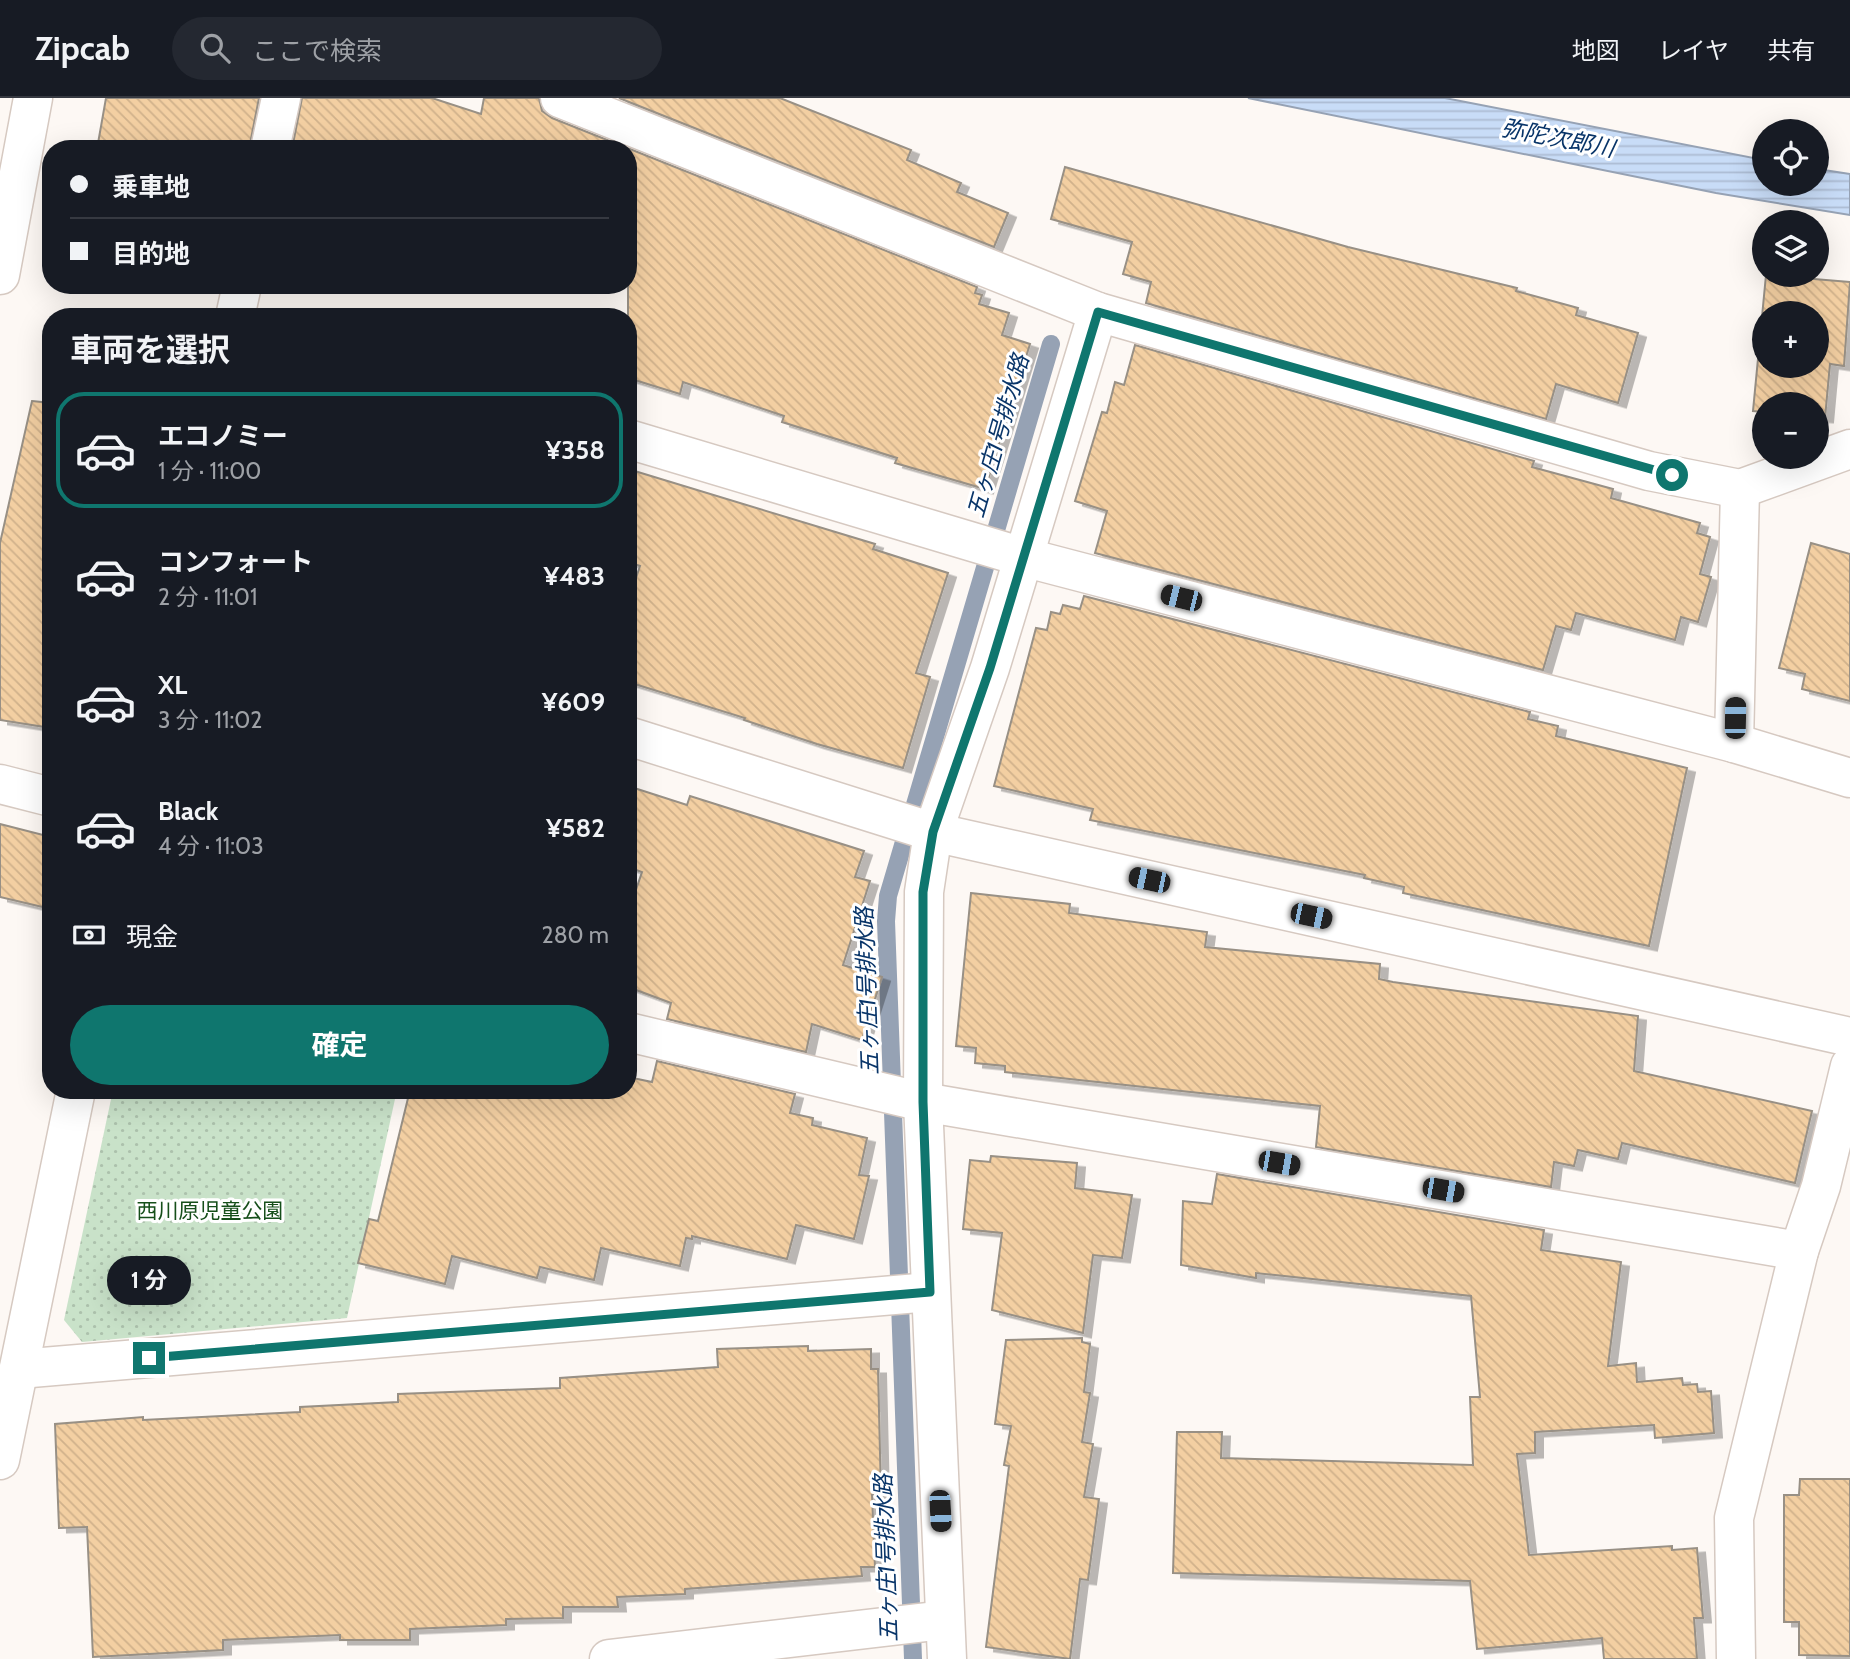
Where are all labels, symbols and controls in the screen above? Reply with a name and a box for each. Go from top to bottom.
search box [172,17,662,80]
text: Zipcab [35,28,130,68]
icon: search [196,29,234,67]
text: ここで検索 [252,35,382,67]
text: 地図 [1572,36,1620,65]
text: レイヤ [1658,36,1729,65]
text: 共有 [1767,36,1815,65]
water label: 弥陀次郎川 [1499,113,1620,163]
map controls [1752,119,1829,469]
button: locate [1752,119,1829,196]
text: 乗車地 [112,171,190,203]
button: layers [1752,210,1829,287]
text: 目的地 [112,238,190,270]
button: + [1752,301,1829,378]
text: 車両を選択 [70,330,230,369]
water label: 五ヶ庄1号排水路 [961,349,1035,521]
button: − [1752,392,1829,469]
icon: car [74,419,137,482]
text: エコノミー [158,420,288,452]
text: ¥358 [546,434,605,466]
text: 1 分 · 11:00 [158,457,261,485]
route start [1656,459,1688,491]
icon: car [74,545,137,608]
text: コンフォート [158,546,313,578]
text: ¥483 [543,560,605,592]
text: 2 分 · 11:01 [158,583,257,611]
car [1159,583,1204,613]
text: XL [158,669,187,701]
icon: car [74,671,137,734]
text: ¥609 [542,686,605,718]
car [1725,697,1746,739]
text: 3 分 · 11:02 [158,706,262,734]
text: Black [158,795,218,827]
icon: car [74,797,137,860]
text: ¥582 [546,812,605,844]
text: 4 分 · 11:03 [158,832,264,860]
car [1127,865,1172,895]
car [1289,901,1334,931]
water label: 五ヶ庄1号排水路 [850,904,884,1076]
icon: cash [70,916,108,954]
text: 現金 [126,921,178,953]
text: 280 m [542,921,609,949]
button: 確定 [70,1005,609,1085]
car [1257,1149,1302,1177]
car [1421,1176,1466,1204]
park label: 西川原児童公園 [137,1198,284,1223]
callout: 1 分 [107,1256,191,1306]
text: 1 分 [131,1266,167,1294]
route end [133,1342,165,1374]
water label: 五ヶ庄1号排水路 [869,1471,903,1643]
car [929,1489,952,1533]

